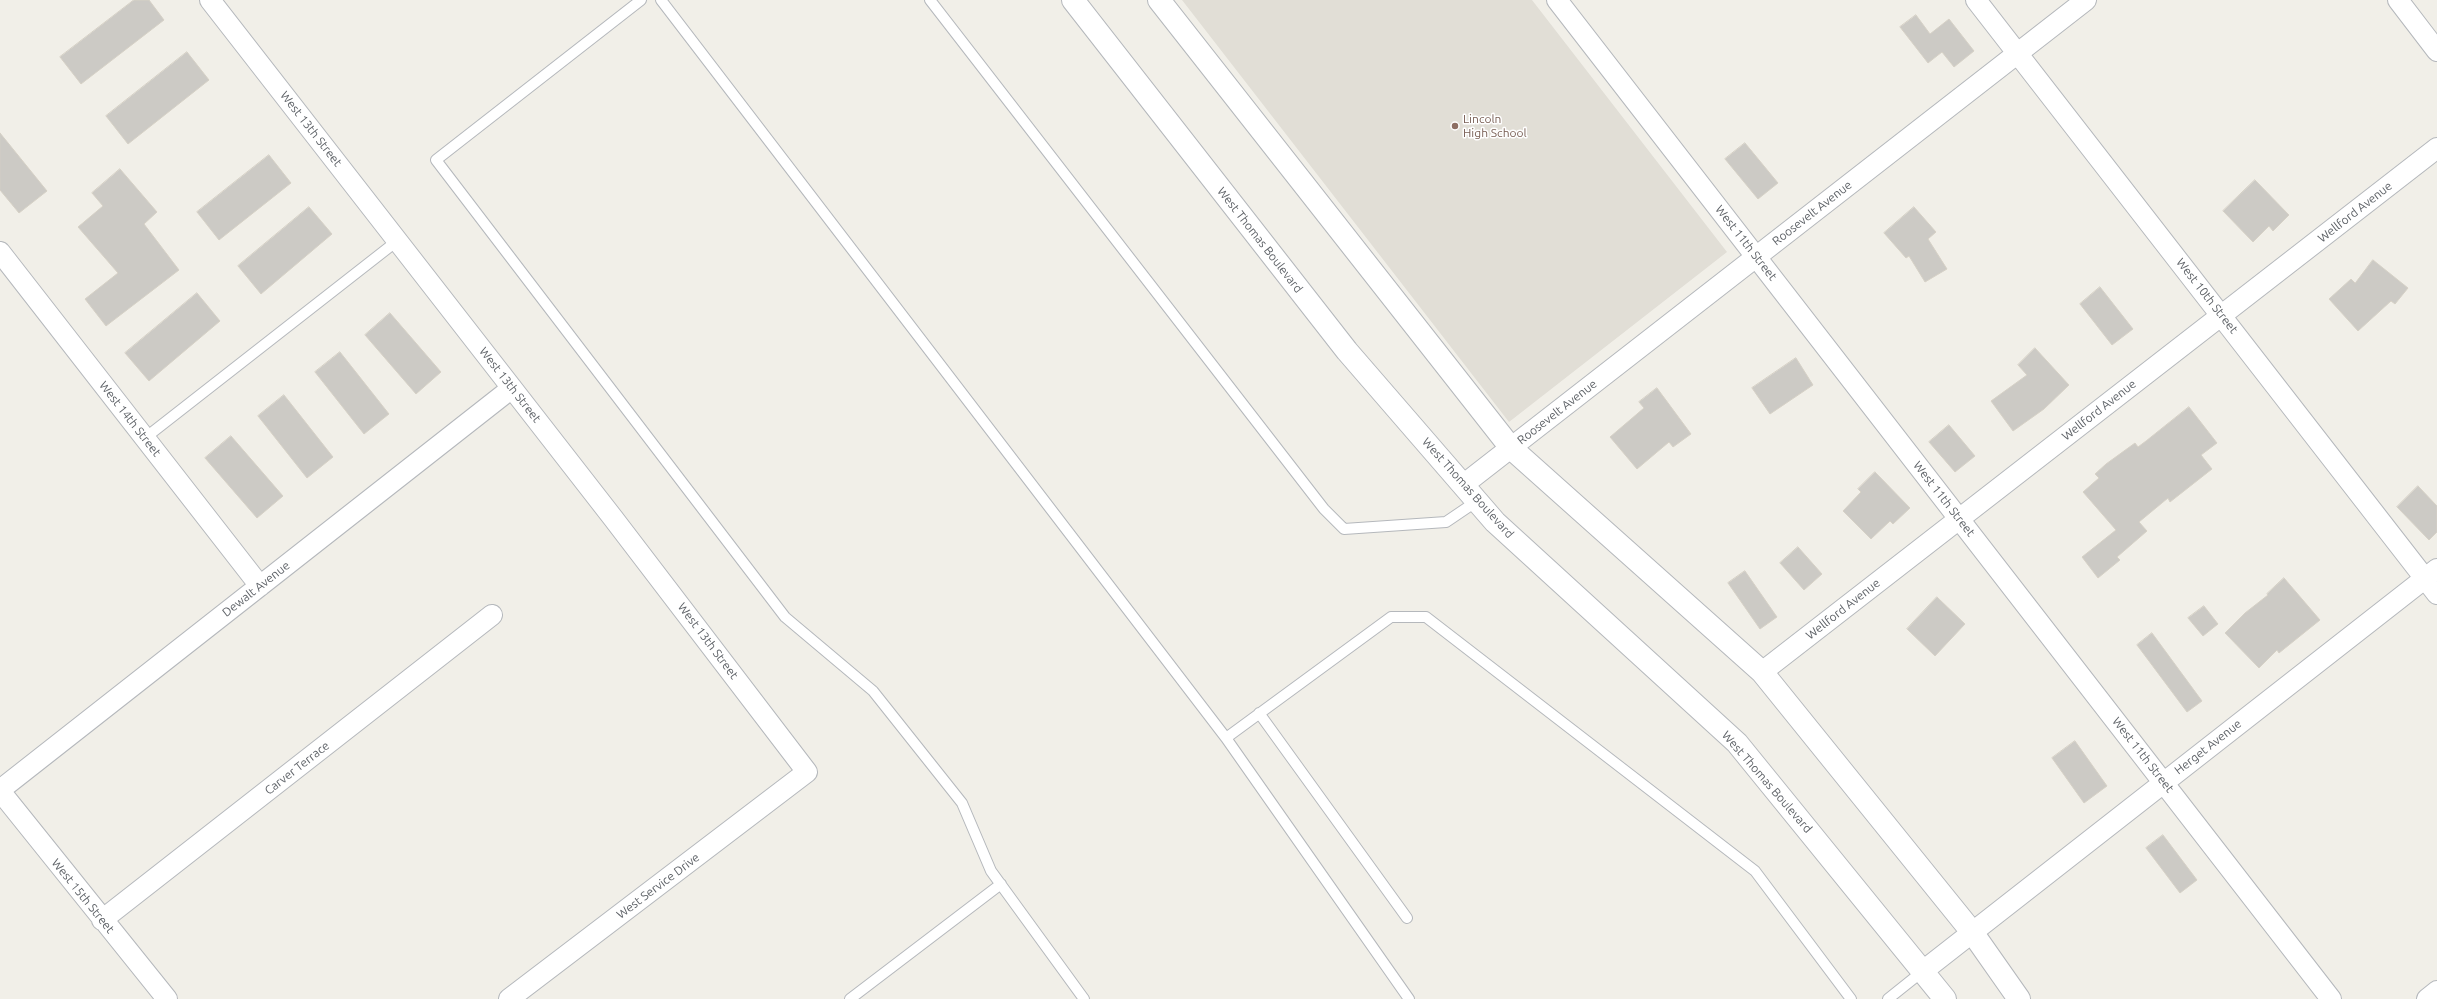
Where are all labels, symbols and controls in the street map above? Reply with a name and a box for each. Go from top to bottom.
street label: West 13th Street [277,88,345,170]
place label: Lincoln High School [1463,112,1527,140]
marker: Lincoln High School [1450,121,1460,131]
street label: Roosevelt Avenue [1769,178,1855,248]
street label: Wellford Avenue [2315,179,2395,245]
street label: West Thomas Boulevard [1214,184,1306,296]
street label: West 11th Street [1712,202,1780,284]
street label: West 10th Street [2173,255,2241,337]
street label: West 13th Street [476,344,544,426]
street label: Roosevelt Avenue [1514,377,1600,447]
street label: Wellford Avenue [2059,377,2139,443]
street label: West 14th Street [96,378,164,460]
street label: West Thomas Boulevard [1419,435,1517,541]
street label: West 11th Street [1910,458,1978,540]
street label: Dewalt Avenue [219,558,293,620]
street label: Wellford Avenue [1803,576,1883,642]
street label: West 13th Street [675,600,741,682]
street label: West 11th Street [2109,714,2177,796]
street label: Herget Avenue [2172,716,2244,778]
street label: West Thomas Boulevard [1719,728,1815,836]
street label: Carver Terrace [262,738,332,798]
street label: West Service Drive [614,850,702,922]
street label: West 15th Street [49,856,117,936]

